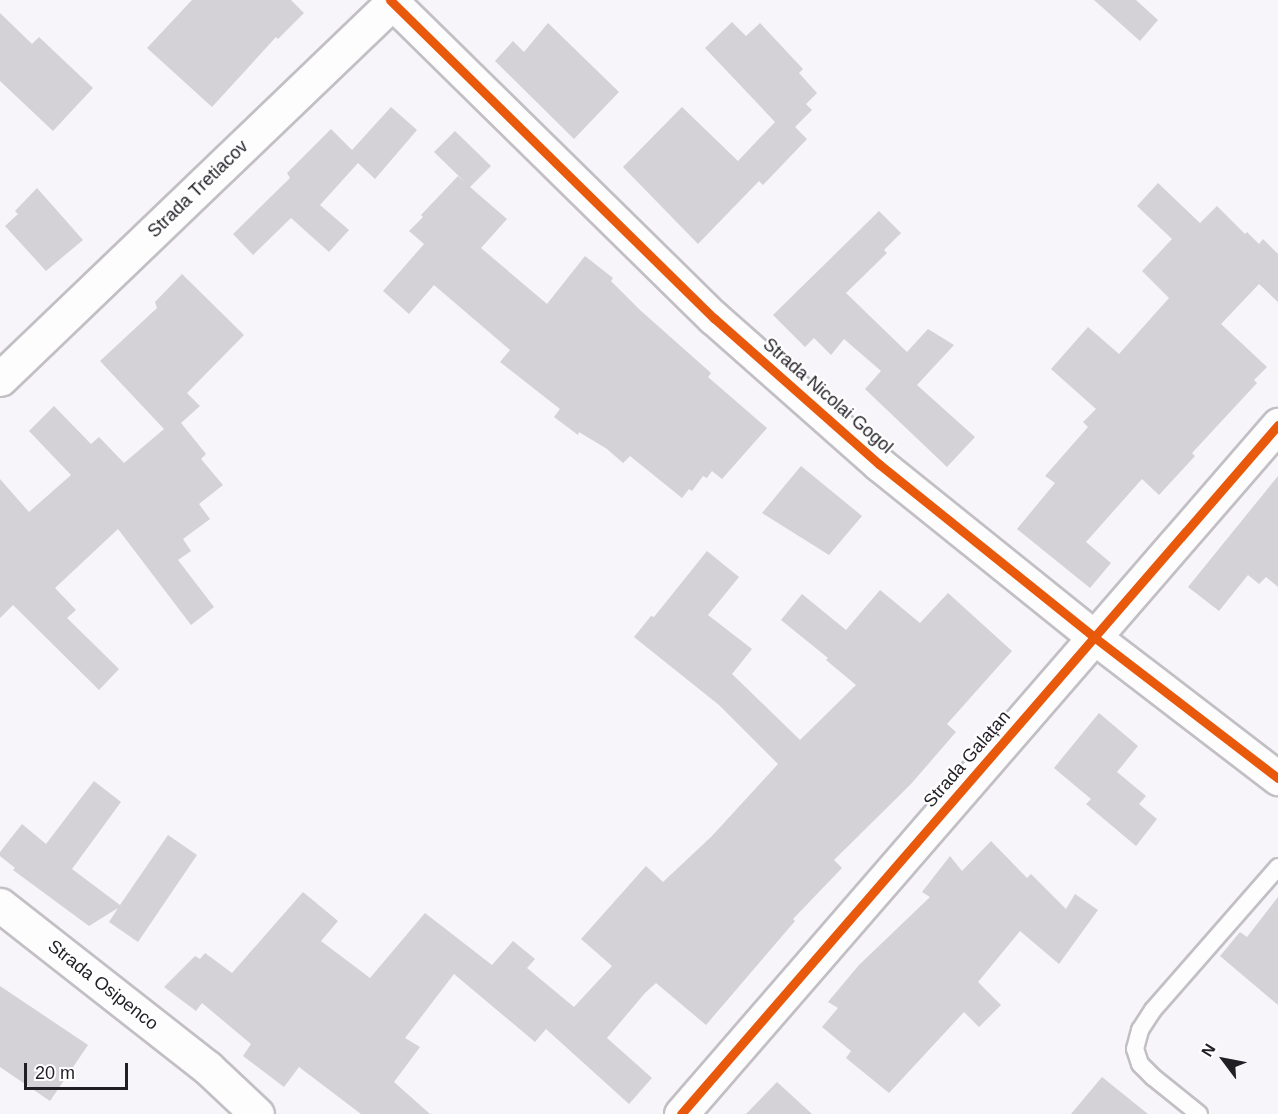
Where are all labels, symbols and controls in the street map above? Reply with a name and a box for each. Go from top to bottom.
street label: Strada Tretiacov [143,136,253,242]
street label: Strada Nicolai Gogol [759,334,897,458]
street label: Strada Galațan [919,706,1015,812]
street label: Strada Osipenco [44,935,162,1035]
north arrow [1194,1030,1254,1090]
text: N [1198,1041,1219,1060]
scale bar [27,1051,130,1089]
text: 20 m [35,1063,75,1083]

